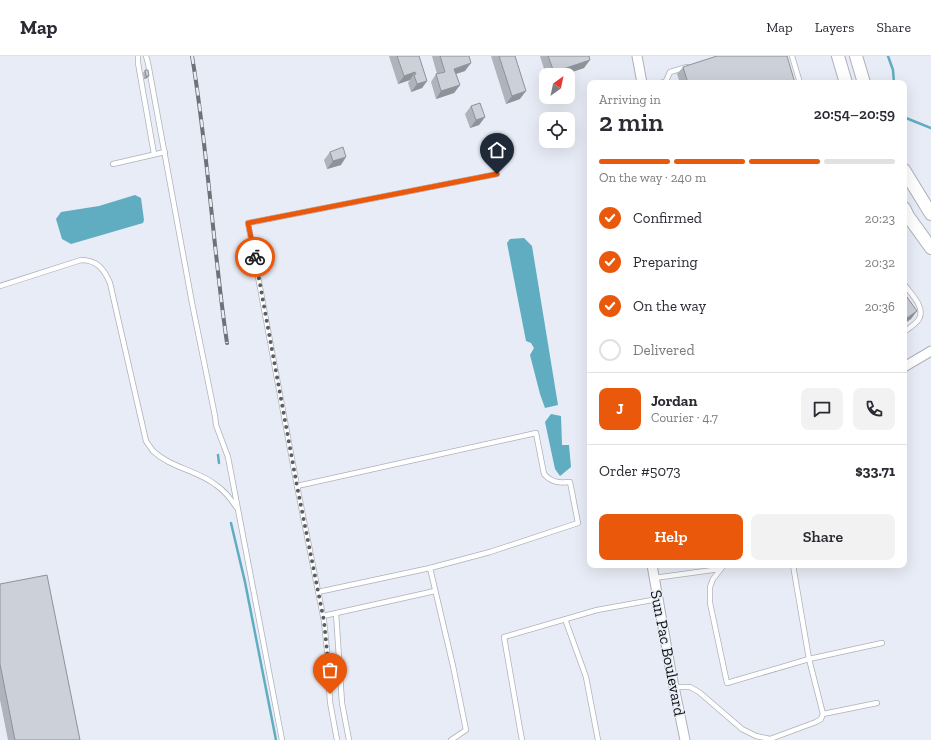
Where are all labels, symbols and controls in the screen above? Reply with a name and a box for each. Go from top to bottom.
text: Map [20,16,57,39]
text: Map [766,19,793,36]
text: Layers [815,19,854,36]
text: Share [876,19,911,36]
north arrow [539,68,575,104]
map controls [539,68,575,148]
text: Arriving in [599,92,661,107]
text: 20:54–20:59 [814,105,895,123]
text: 2 min [599,106,663,138]
button: locate [539,112,575,148]
pin [480,133,514,174]
icon: home [486,139,508,161]
text: On the way · 240 m [599,170,706,185]
icon: check [599,207,621,229]
text: Confirmed [633,209,702,227]
text: 20:23 [865,211,895,226]
courier [235,237,275,277]
icon: bike [244,246,266,268]
icon: check [599,251,621,273]
text: Preparing [633,253,698,271]
text: 20:32 [865,255,895,270]
icon: check [599,295,621,317]
text: On the way [633,297,706,315]
text: 20:36 [865,299,895,314]
text: Delivered [633,341,695,359]
button: chat [801,388,843,430]
button: phone [853,388,895,430]
text: Jordan [651,392,697,410]
text: J [616,400,624,418]
text: Courier · 4.7 [651,410,718,425]
text: Order #5073 [599,462,681,480]
text: $33.71 [855,462,895,480]
button: Help [599,514,743,560]
button: Share [751,514,895,560]
street label: Sun Pac Boulevard [646,588,690,718]
pin [313,653,347,694]
icon: bag [319,659,341,681]

